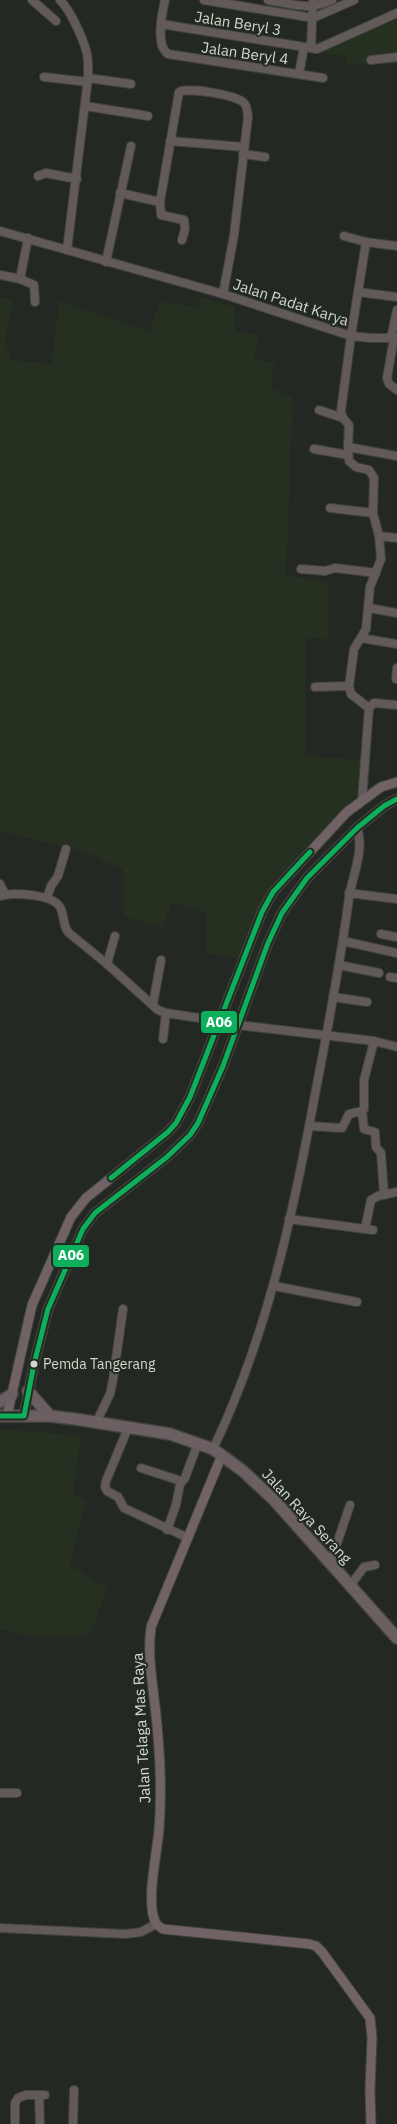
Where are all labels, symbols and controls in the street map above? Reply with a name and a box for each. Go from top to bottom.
street label: Jalan Beryl 3 [193,7,283,39]
street label: Jalan Beryl 4 [200,37,290,69]
street label: Jalan Padat Karya [231,274,351,330]
line badge: A06 [200,1010,238,1034]
text: A06 [206,1013,232,1031]
line badge: A06 [52,1244,90,1268]
text: A06 [58,1246,84,1264]
place label: Pemda Tangerang [43,1355,156,1373]
marker: Pemda Tangerang [29,1359,39,1369]
street label: Jalan Raya Serang [258,1465,356,1567]
street label: Jalan Telaga Mas Raya [128,1652,154,1804]

